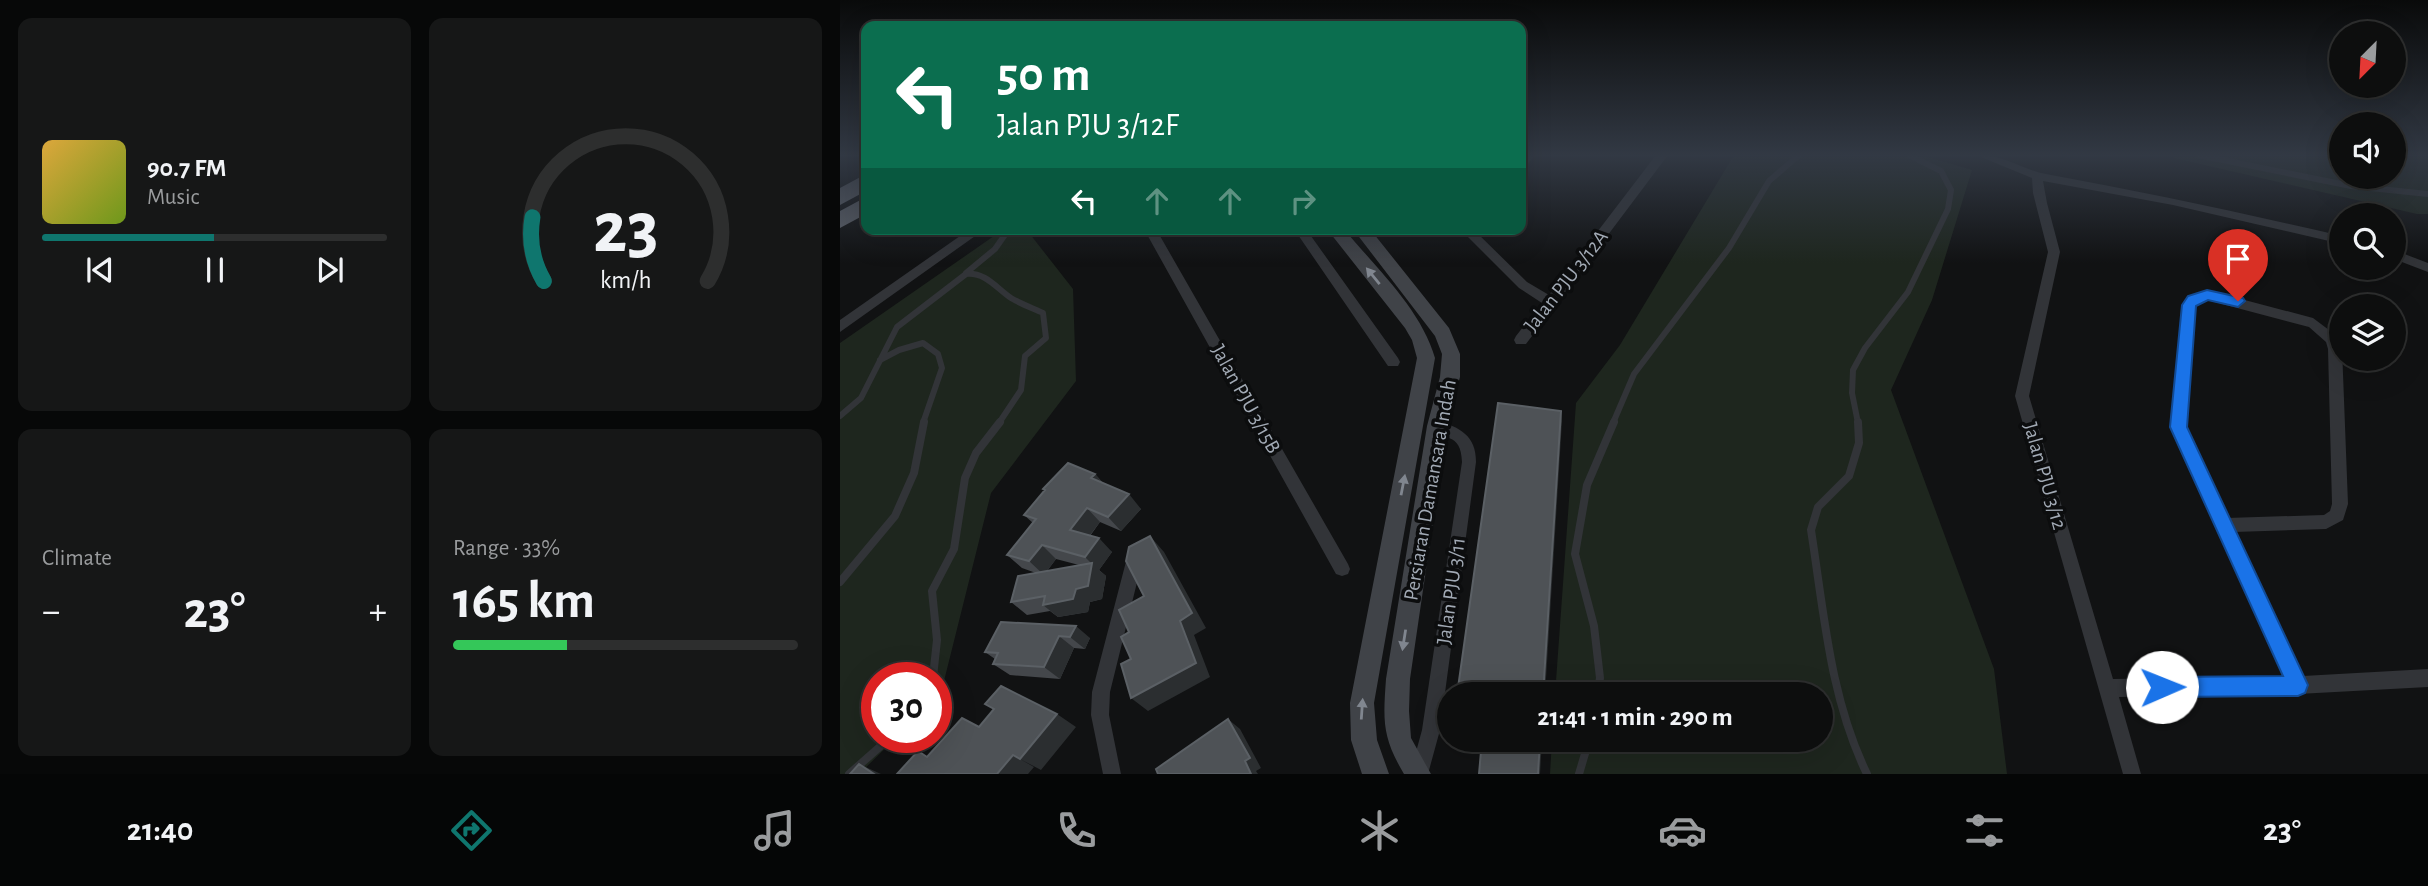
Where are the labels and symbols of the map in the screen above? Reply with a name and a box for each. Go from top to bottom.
north arrow [2329,21,2406,98]
street label: Jalan PJU 3/12A [1520,226,1612,336]
pin [2208,229,2268,301]
one-way arrow [1366,267,1381,285]
street label: Jalan PJU 3/15B [1208,341,1284,457]
street label: Persiaran Damansara Indah [1400,378,1460,602]
street label: Jalan PJU 3/12 [2020,420,2070,532]
one-way arrow [1398,474,1409,496]
street label: Jalan PJU 3/11 [1433,536,1469,646]
one-way arrow [1398,629,1409,651]
position arrow [2125,650,2199,724]
speed limit sign: 30 [861,662,952,753]
one-way arrow [1357,697,1368,719]

